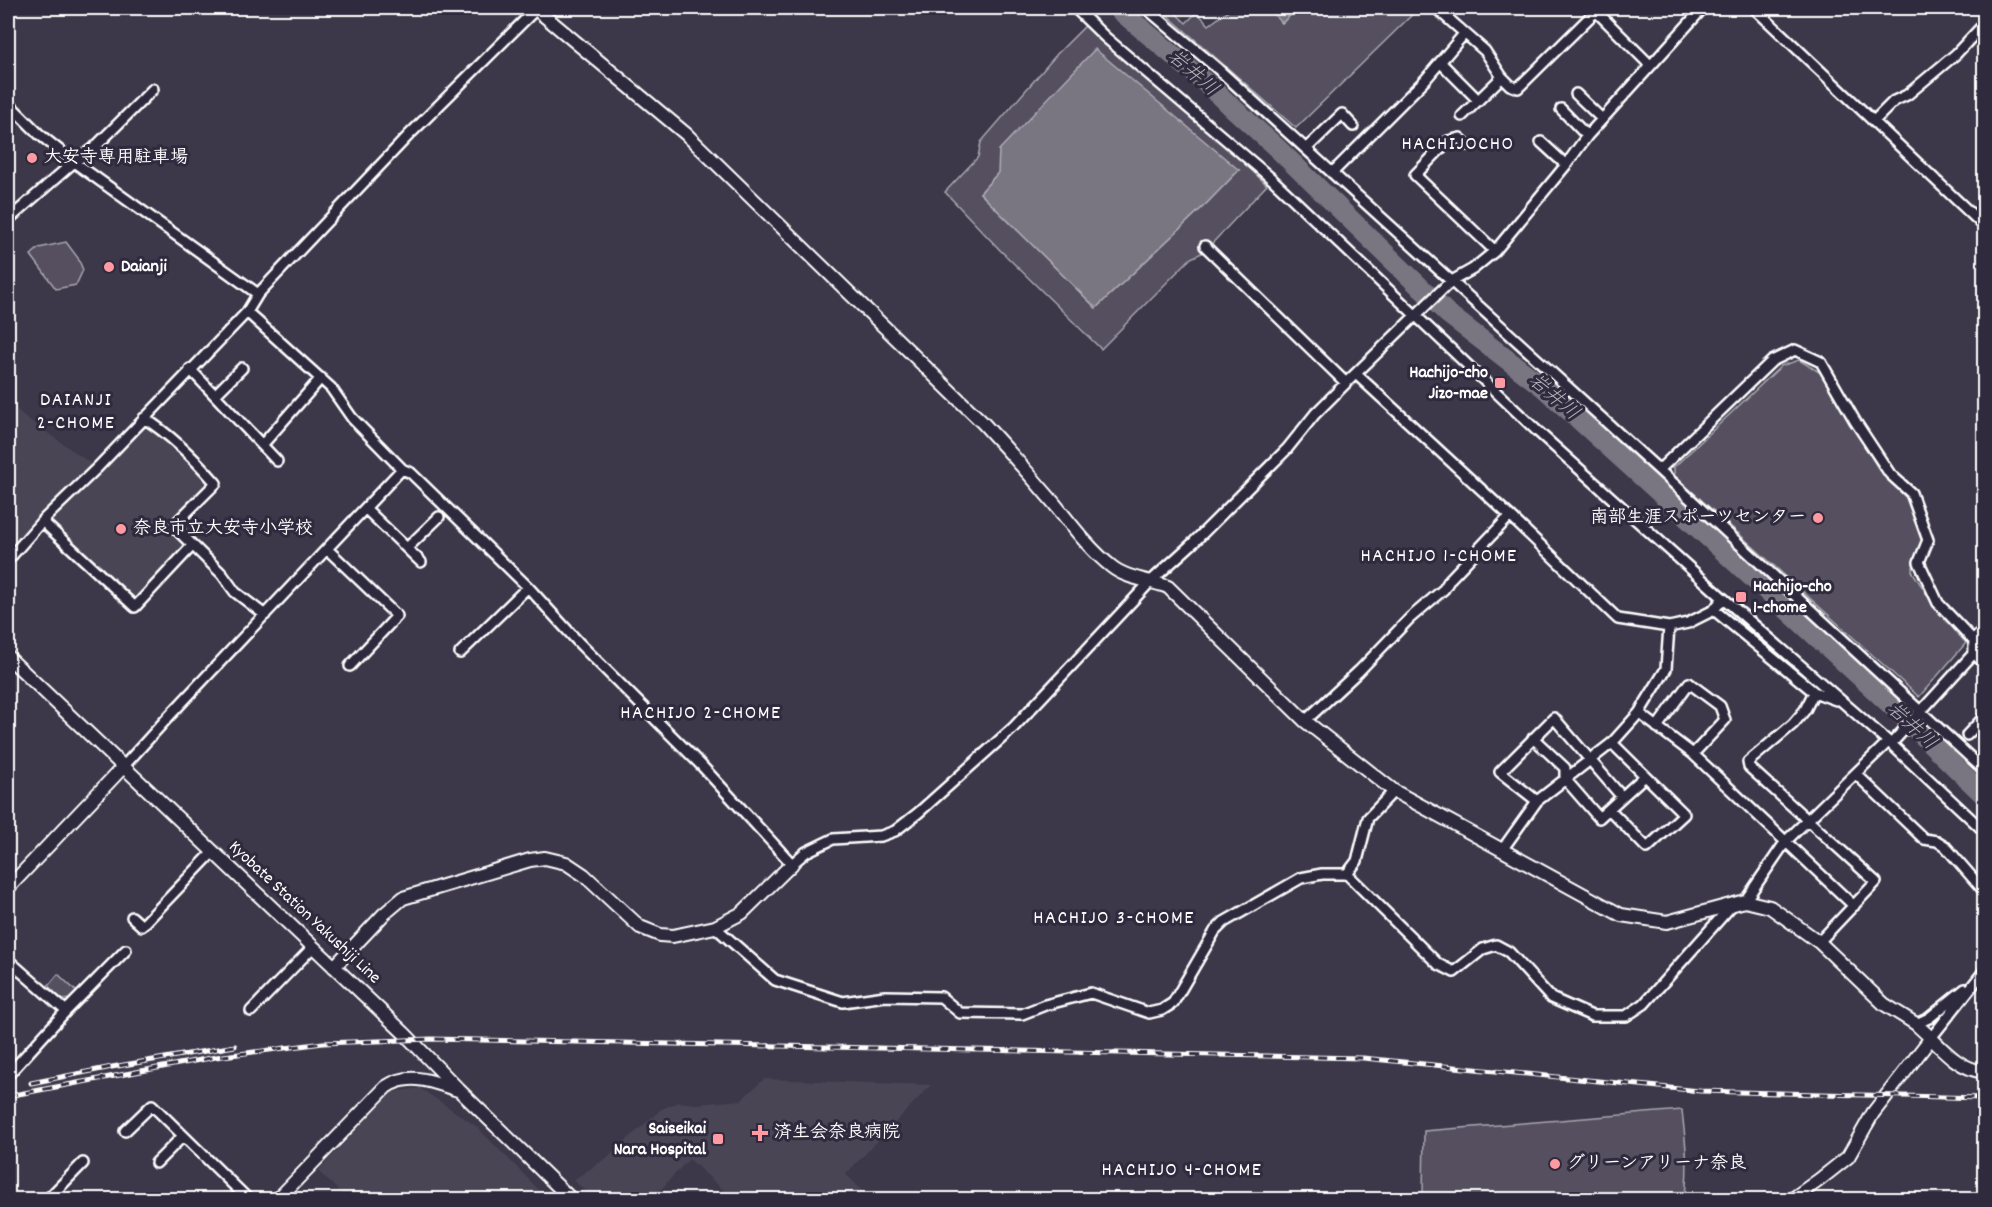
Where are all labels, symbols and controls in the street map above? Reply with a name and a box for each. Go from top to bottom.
water label: 岩井川 [1160,44,1224,104]
district label: HACHIJOCHO [1402,131,1514,159]
place label: 大安寺専用駐車場 [44,146,188,171]
marker: 大安寺専用駐車場 [25,151,39,165]
place label: Daianji [121,255,167,280]
marker: Daianji [102,260,116,274]
place label: Hachijo-cho Jizo-mae [1409,361,1488,407]
water label: 岩井川 [1521,368,1585,428]
marker: Hachijo-cho Jizo-mae [1493,376,1507,390]
district label: DAIANJI 2-CHOME [37,387,115,438]
place label: 南部生涯スポーツセンター [1590,506,1806,531]
marker: 南部生涯スポーツセンター [1811,511,1825,525]
place label: 奈良市立大安寺小学校 [133,517,313,542]
marker: 奈良市立大安寺小学校 [114,522,128,536]
district label: HACHIJO 1-CHOME [1361,543,1517,571]
place label: Hachijo-cho 1-chome [1753,575,1832,621]
marker: Hachijo-cho 1-chome [1734,590,1748,604]
water label: 岩井川 [1880,696,1942,758]
district label: HACHIJO 2-CHOME [620,700,782,728]
street label: Kyobate Station Yakushiji Line [222,836,386,990]
district label: HACHIJO 3-CHOME [1033,905,1195,933]
place label: Saiseikai Nara Hospital [614,1117,707,1163]
place label: 済生会奈良病院 [774,1121,900,1146]
marker: 済生会奈良病院 [751,1124,769,1142]
marker: Saiseikai Nara Hospital [711,1132,725,1146]
place label: グリーンアリーナ奈良 [1567,1152,1747,1177]
district label: HACHIJO 4-CHOME [1102,1157,1262,1185]
marker: グリーンアリーナ奈良 [1548,1157,1562,1171]

